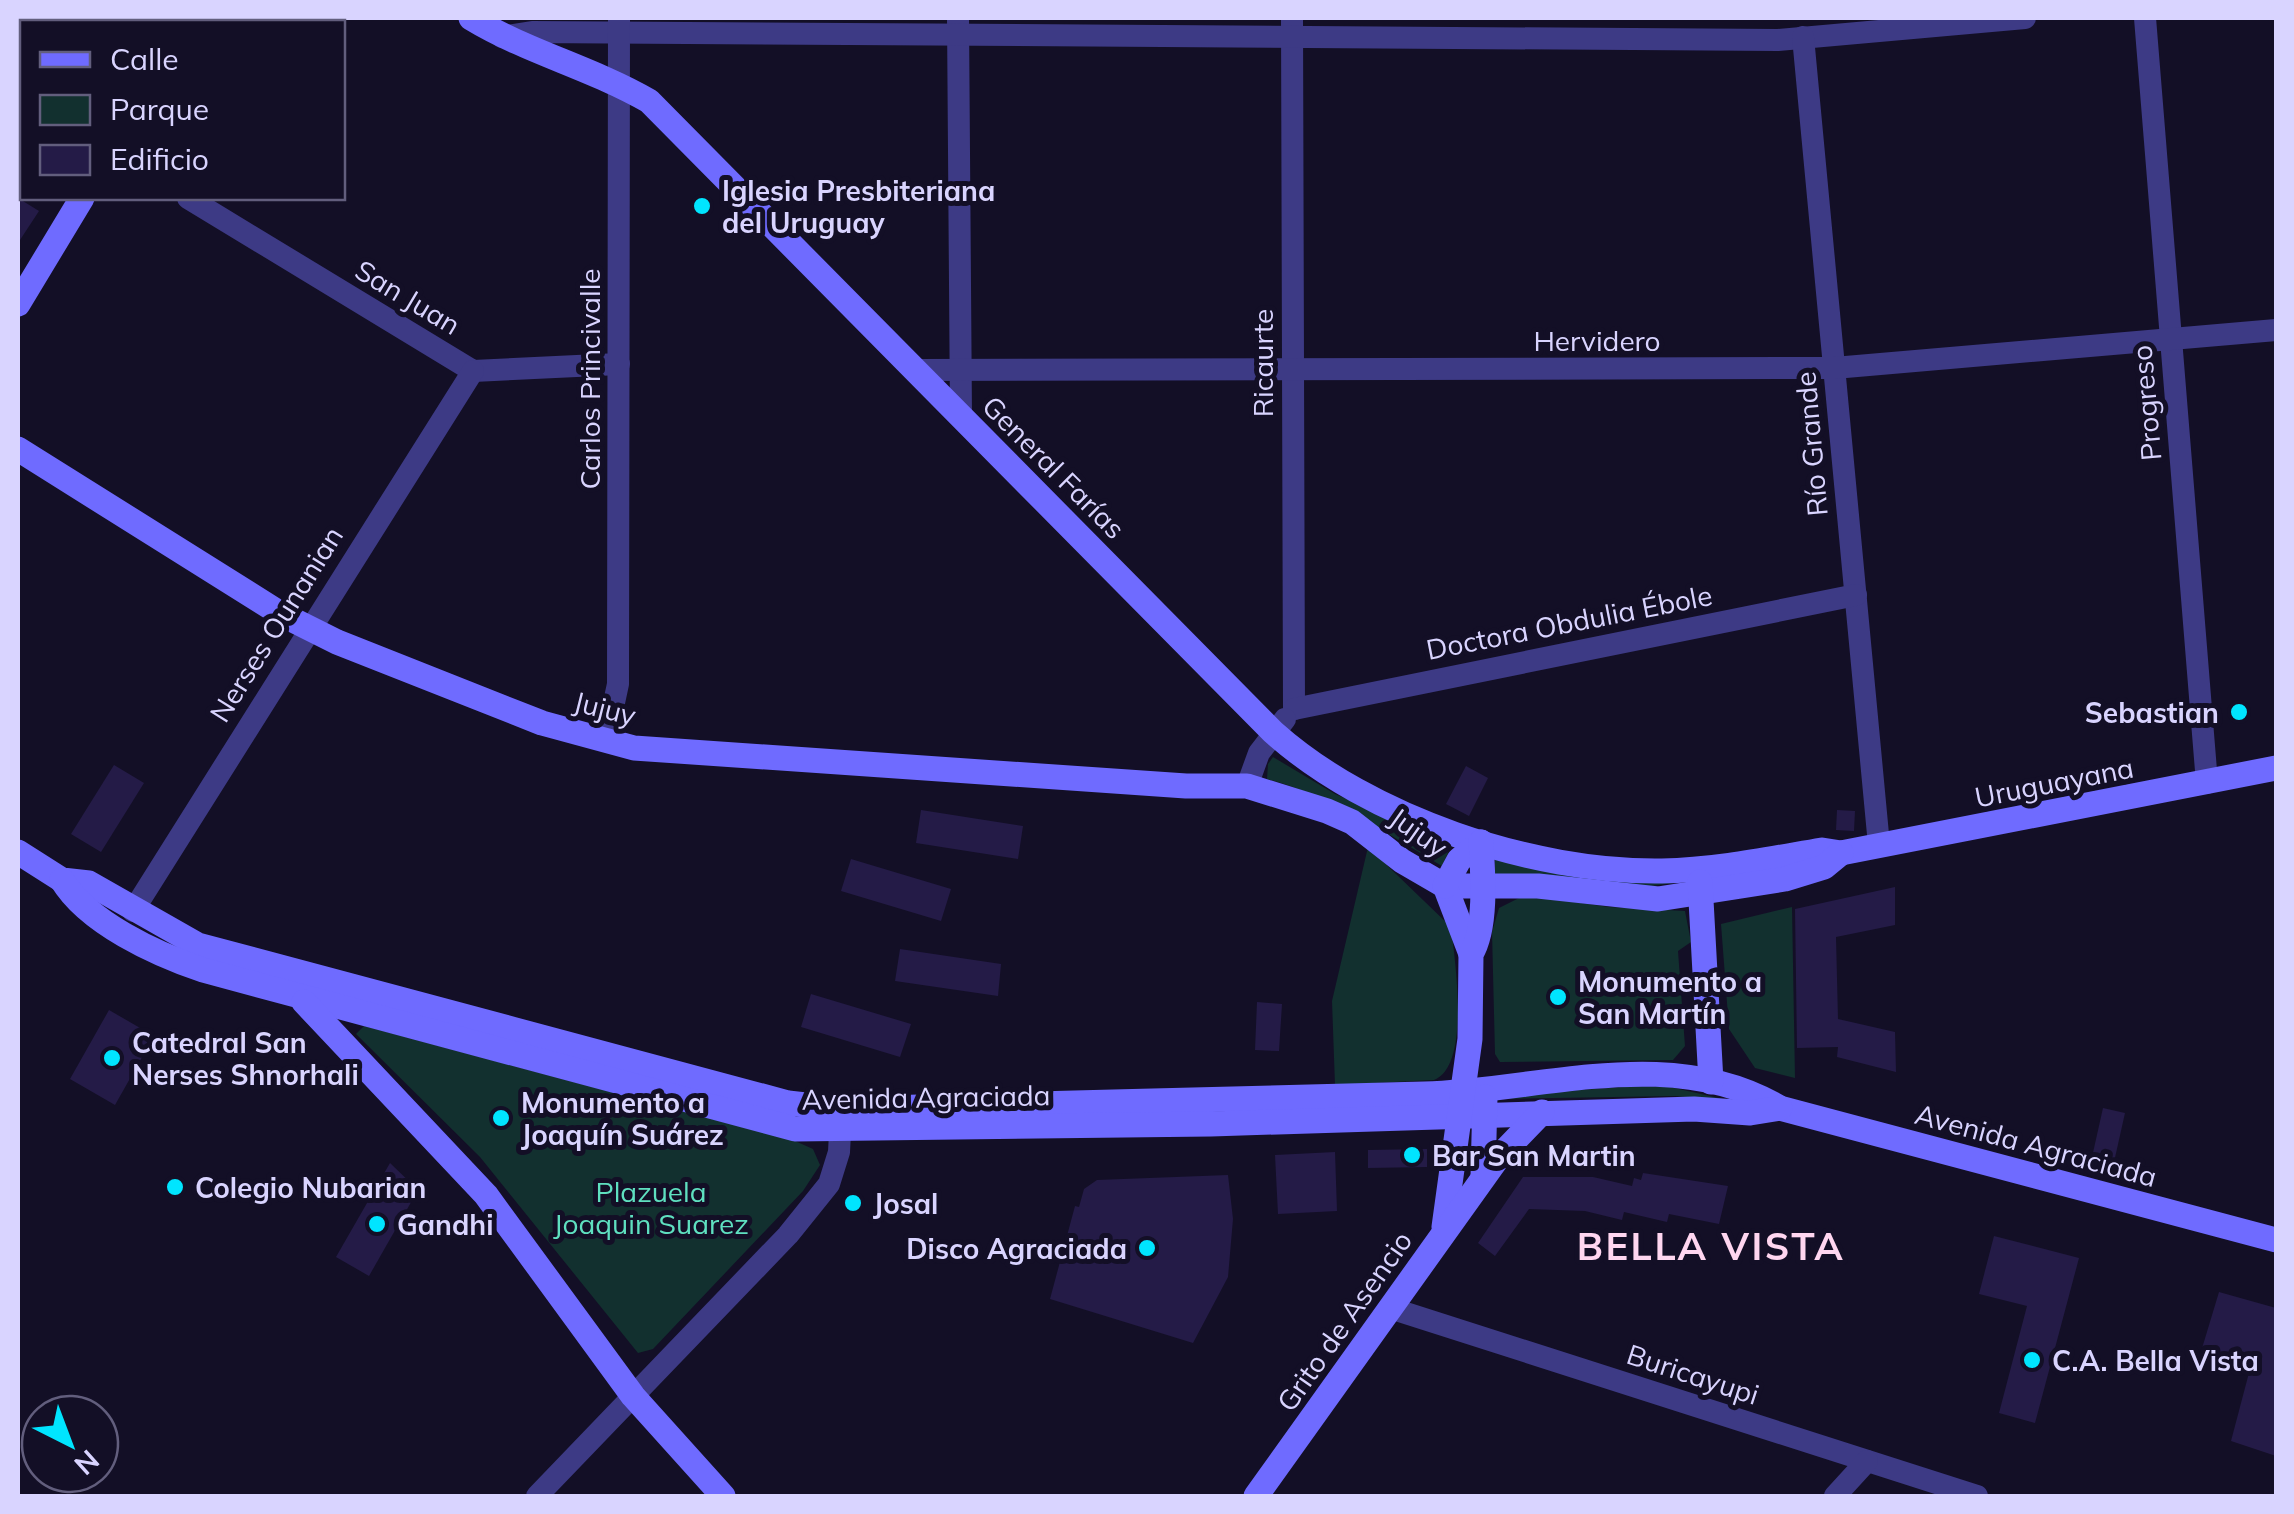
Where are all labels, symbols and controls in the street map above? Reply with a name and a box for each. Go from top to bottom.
legend [20,20,345,200]
text: Calle [110,40,179,78]
text: Parque [110,90,209,128]
text: Edificio [110,140,209,178]
place label: Iglesia Presbiteriana del Uruguay [722,173,995,240]
marker: Iglesia Presbiteriana del Uruguay [691,195,713,217]
street label: San Juan [349,252,467,342]
street label: Carlos Princivalle [572,268,607,490]
street label: Ricaurte [1245,309,1280,417]
street label: Hervidero [1533,323,1661,358]
street label: Progreso [2124,344,2168,462]
street label: Río Grande [1787,370,1835,518]
street label: General Farías [975,388,1133,546]
street label: Nerses Ounanian [202,520,350,728]
street label: Doctora Obdulia Ébole [1423,577,1715,667]
street label: Jujuy [570,683,640,733]
place label: Sebastian [2085,695,2219,730]
marker: Sebastian [2228,701,2250,723]
street label: Uruguayana [1972,749,2136,815]
street label: Jujuy [1383,800,1455,864]
place label: Monumento a San Martín [1578,964,1762,1031]
marker: Monumento a San Martín [1547,986,1569,1008]
place label: Catedral San Nerses Shnorhali [132,1025,359,1092]
marker: Catedral San Nerses Shnorhali [101,1047,123,1069]
street label: Avenida Agraciada [801,1077,1051,1117]
place label: Monumento a Joaquín Suárez [521,1085,724,1152]
street label: Avenida Agraciada [1911,1096,2161,1194]
marker: Monumento a Joaquín Suárez [490,1107,512,1129]
place label: Bar San Martin [1432,1138,1636,1173]
marker: Bar San Martin [1401,1144,1423,1166]
place label: Colegio Nubarian [195,1170,427,1205]
park label: Plazuela Joaquin Suarez [553,1174,749,1241]
marker: Colegio Nubarian [164,1176,186,1198]
place label: Josal [873,1186,938,1221]
marker: Josal [842,1192,864,1214]
place label: Gandhi [397,1207,494,1242]
marker: Gandhi [366,1213,388,1235]
district label: BELLA VISTA [1577,1222,1845,1270]
street label: Grito de Asencio [1269,1224,1419,1418]
place label: Disco Agraciada [906,1231,1127,1266]
marker: Disco Agraciada [1136,1237,1158,1259]
street label: Buricayupi [1622,1336,1764,1412]
place label: C.A. Bella Vista [2052,1343,2259,1378]
marker: C.A. Bella Vista [2021,1349,2043,1371]
north arrow [20,1394,120,1494]
text: N [67,1443,107,1483]

